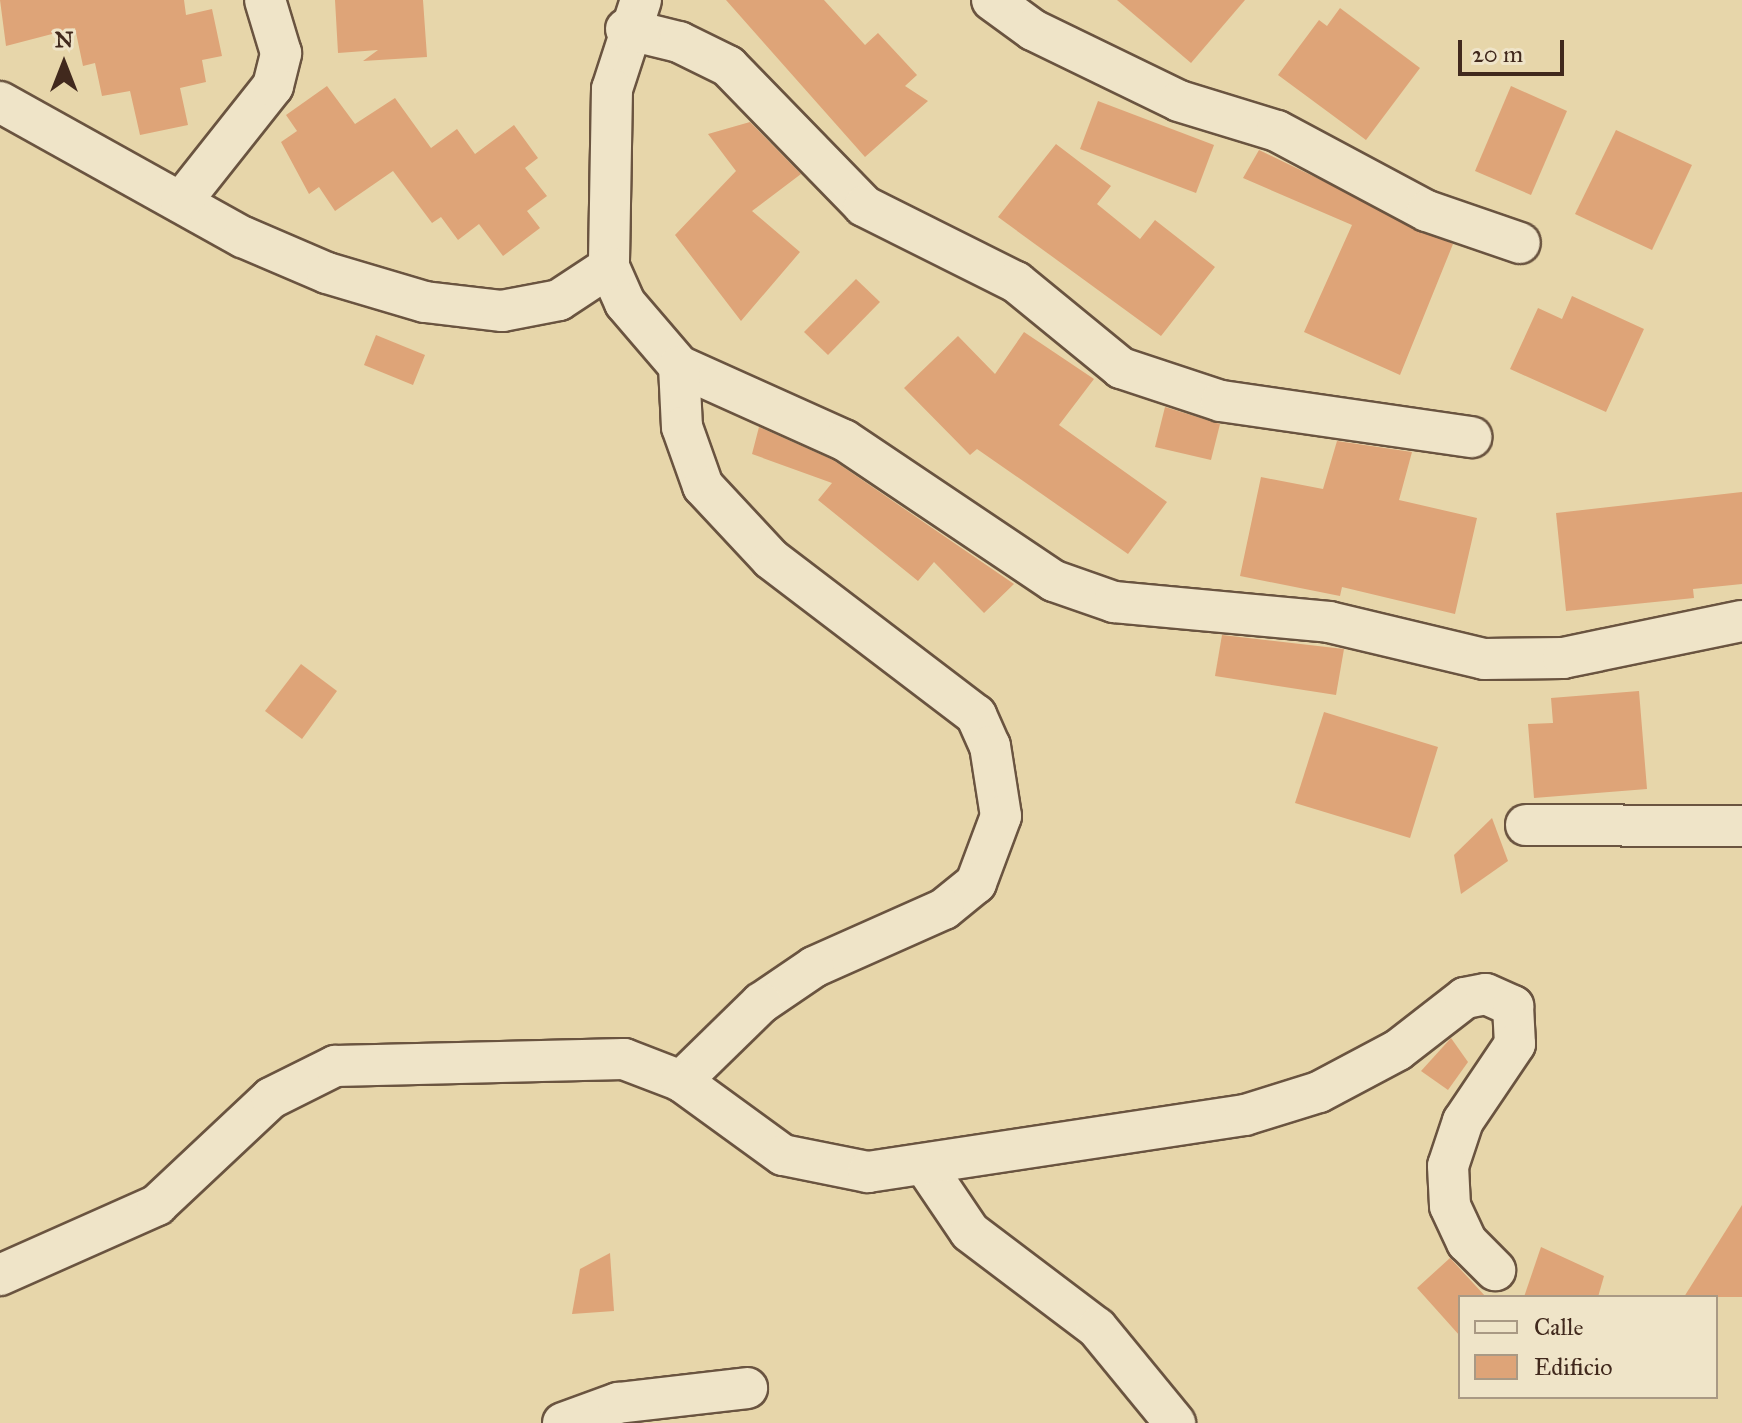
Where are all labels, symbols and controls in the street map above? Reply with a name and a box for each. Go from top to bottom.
north arrow [24,24,104,104]
scale bar [1462,24,1568,74]
text: N [55,26,73,53]
text: 20 m [1472,39,1523,69]
legend [1458,1295,1718,1399]
text: Calle [1534,1312,1583,1342]
text: Edificio [1534,1352,1613,1382]

